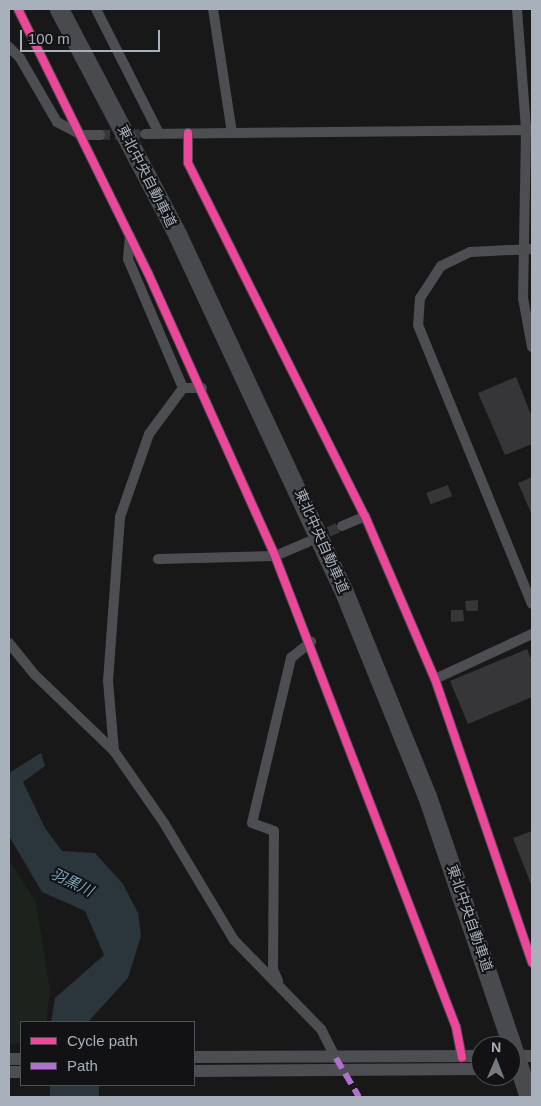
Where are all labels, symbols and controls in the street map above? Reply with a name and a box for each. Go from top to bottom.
scale bar [22,20,162,52]
text: 100 m [28,30,70,47]
street label: 東北中央自動車道 [114,122,180,230]
street label: 東北中央自動車道 [292,486,352,596]
street label: 東北中央自動車道 [444,862,496,974]
water label: 羽黒川 [48,864,96,900]
legend [20,1021,195,1086]
text: Cycle path [67,1032,138,1049]
north arrow [471,1036,521,1086]
text: N [491,1039,501,1055]
text: Path [67,1057,98,1074]

